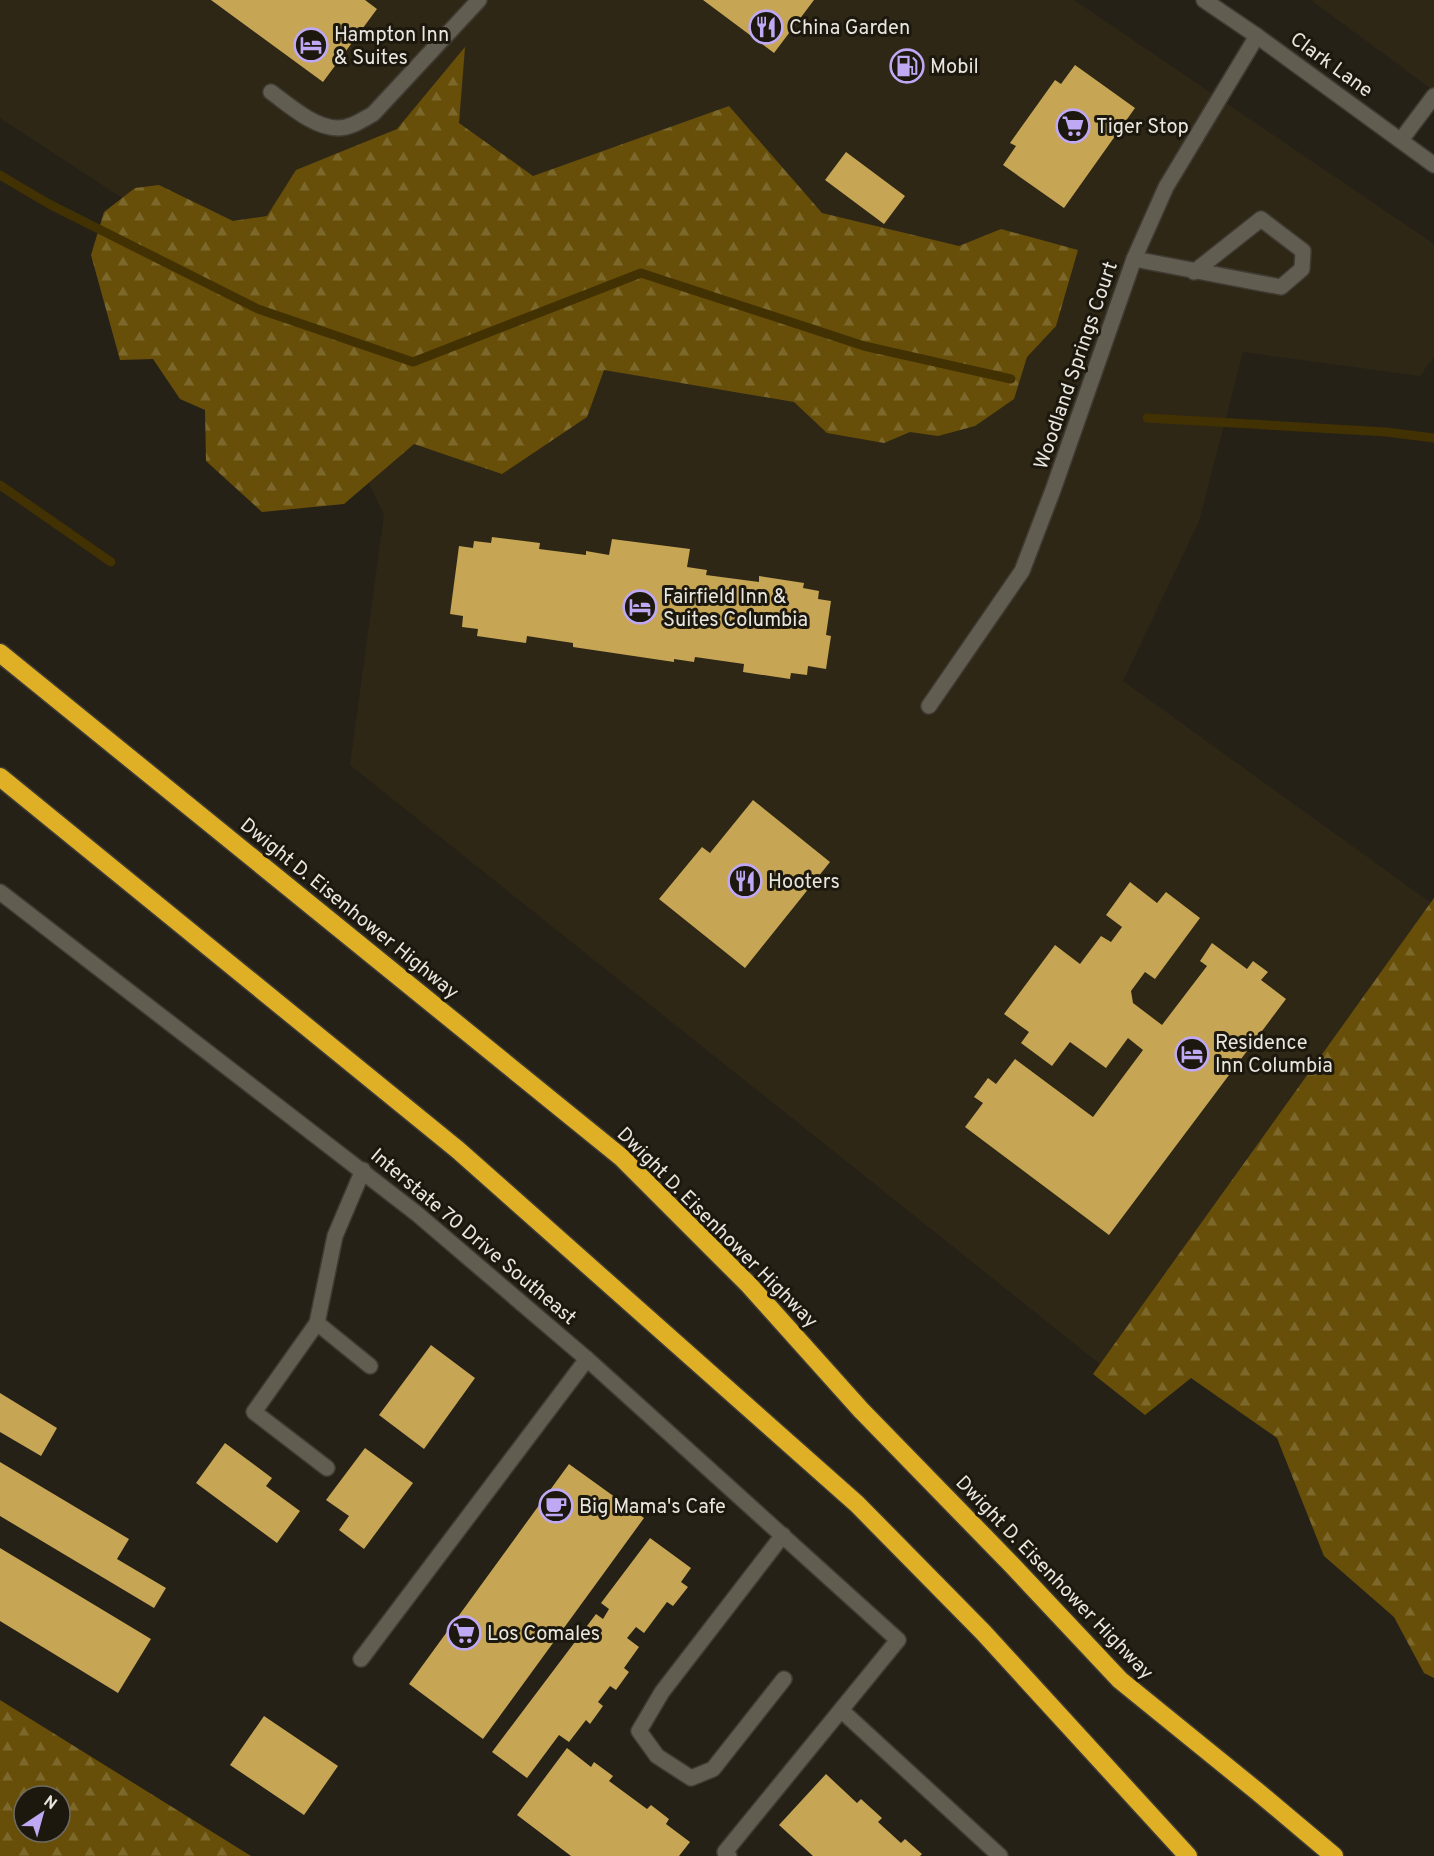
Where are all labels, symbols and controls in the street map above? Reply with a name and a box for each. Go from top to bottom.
restaurant icon: China Garden [748,9,784,45]
place label: China Garden [789,16,910,42]
place label: Hampton Inn & Suites [334,23,449,72]
hotel icon: Hampton Inn & Suites [293,27,329,63]
street label: Clark Lane [1284,27,1377,104]
fuel station icon: Mobil [889,48,925,84]
place label: Mobil [930,55,979,81]
supermarket icon: Tiger Stop [1055,108,1091,144]
place label: Tiger Stop [1096,115,1189,141]
street label: Woodland Springs Court [1029,258,1125,473]
place label: Fairfield Inn & Suites Columbia [663,585,808,634]
hotel icon: Fairfield Inn & Suites Columbia [622,589,658,625]
street label: Dwight D. Eisenhower Highway [234,813,464,1006]
restaurant icon: Hooters [727,863,763,899]
place label: Hooters [768,870,840,896]
place label: Residence Inn Columbia [1215,1031,1333,1080]
hotel icon: Residence Inn Columbia [1174,1036,1210,1072]
street label: Dwight D. Eisenhower Highway [610,1122,823,1335]
street label: Interstate 70 Drive Southeast [364,1144,581,1332]
street label: Dwight D. Eisenhower Highway [949,1471,1158,1686]
cafe icon: Big Mama's Cafe [538,1488,574,1524]
place label: Big Mama's Cafe [579,1495,726,1521]
supermarket icon: Los Comales [446,1615,482,1651]
place label: Los Comales [487,1622,600,1648]
north arrow [12,1784,72,1844]
text: N [39,1792,60,1815]

